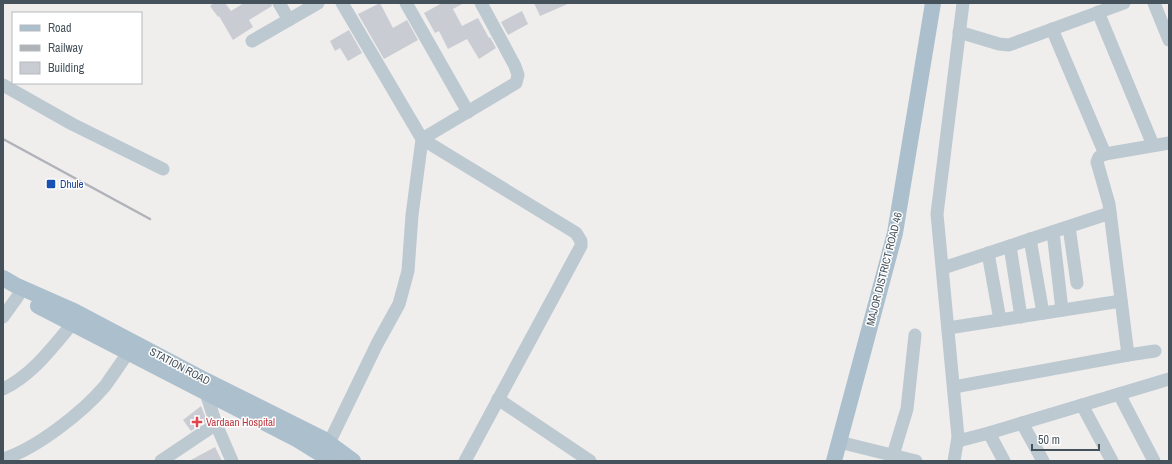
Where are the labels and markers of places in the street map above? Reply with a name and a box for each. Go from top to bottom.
place label: Dhule [60,177,84,191]
marker: Dhule [45,178,57,190]
place label: Vardaan Hospital [206,415,275,429]
marker: Vardaan Hospital [191,416,203,428]

